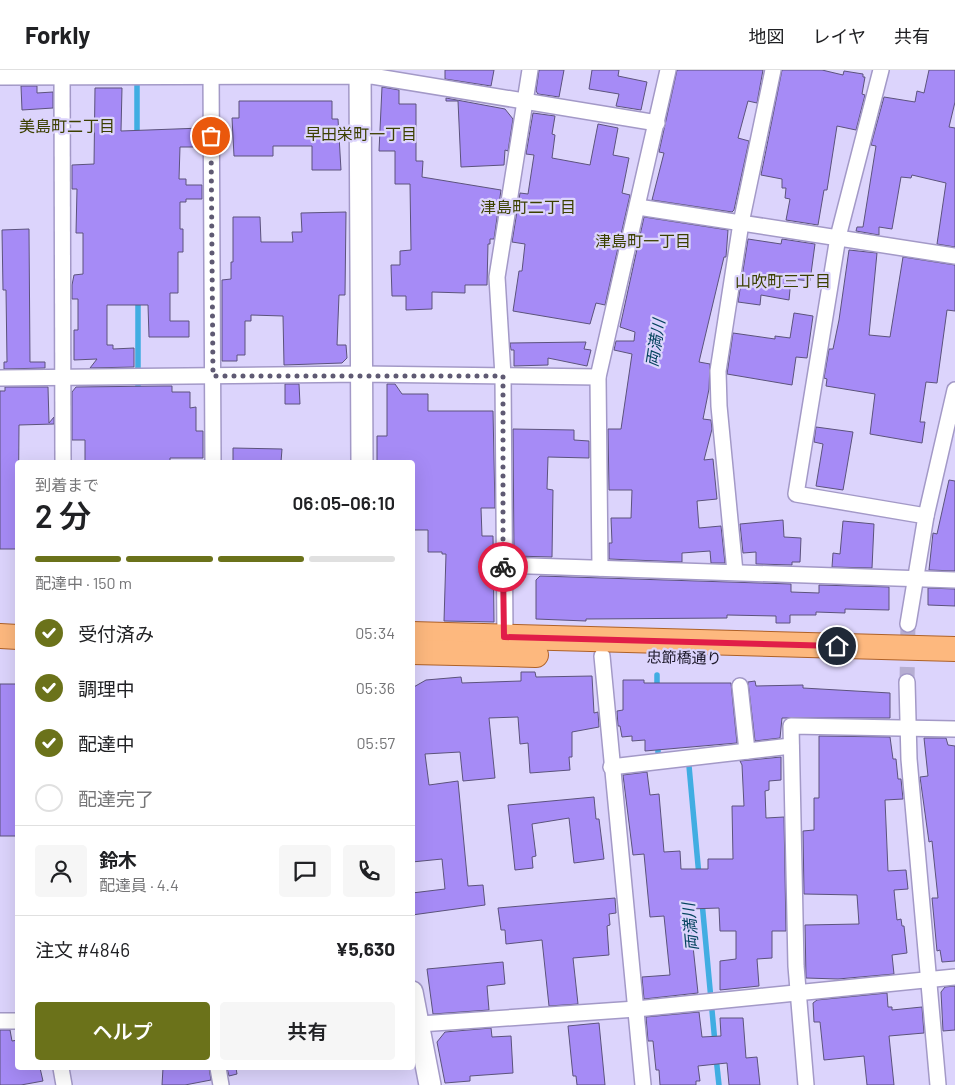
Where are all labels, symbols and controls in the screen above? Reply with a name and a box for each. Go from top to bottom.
text: Forkly [25,20,90,49]
text: 地図 [749,25,785,47]
text: レイヤ [813,25,866,47]
text: 共有 [894,25,930,47]
pin [190,115,232,157]
district label: 美島町二丁目 [19,116,115,135]
icon: bag [197,122,225,150]
district label: 早田栄町一丁目 [305,124,417,143]
district label: 津島町二丁目 [480,197,576,216]
district label: 津島町一丁目 [595,231,691,250]
district label: 山吹町三丁目 [735,271,831,290]
water label: 両満川 [641,316,668,368]
text: 到着まで [35,475,99,494]
text: 06:05–06:10 [293,491,395,514]
text: 2 分 [35,496,91,534]
courier [478,542,528,592]
icon: bike [489,553,517,581]
text: 配達中 · 150 m [35,573,132,592]
icon: check [35,619,63,647]
text: 受付済み [78,622,154,645]
text: 05:34 [355,623,395,642]
pin [816,625,858,667]
icon: home [823,632,851,660]
street label: 忠節橋通り [646,647,722,667]
icon: check [35,674,63,702]
text: 調理中 [78,677,135,700]
text: 05:36 [356,678,395,697]
icon: check [35,729,63,757]
text: 配達中 [78,732,135,755]
text: 05:57 [357,733,395,752]
text: 配達完了 [78,787,154,810]
button: person [35,845,87,897]
button: chat [279,845,331,897]
button: phone [343,845,395,897]
text: 鈴木 [99,848,137,871]
text: 配達員 · 4.4 [99,875,179,894]
water label: 両満川 [678,900,701,952]
text: ¥5,630 [335,937,395,960]
text: 注文 #4846 [35,938,130,961]
button: ヘルプ [35,1002,210,1060]
button: 共有 [220,1002,395,1060]

